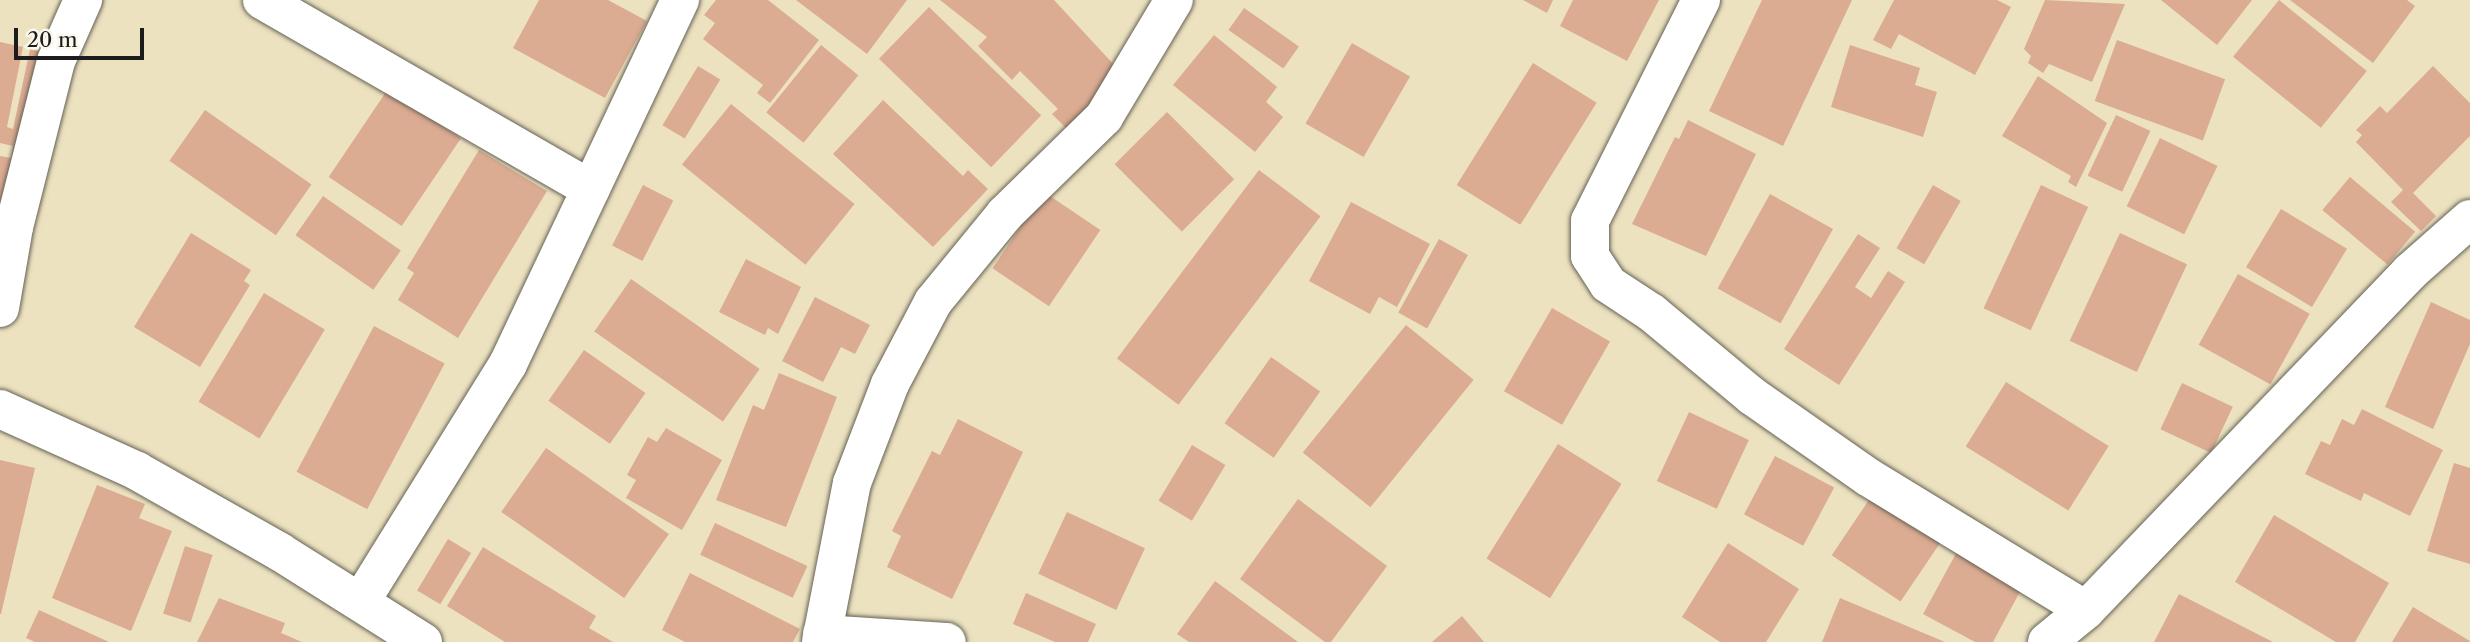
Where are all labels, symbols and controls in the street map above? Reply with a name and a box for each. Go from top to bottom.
scale bar [18,14,147,58]
text: 20 m [27,27,78,52]

